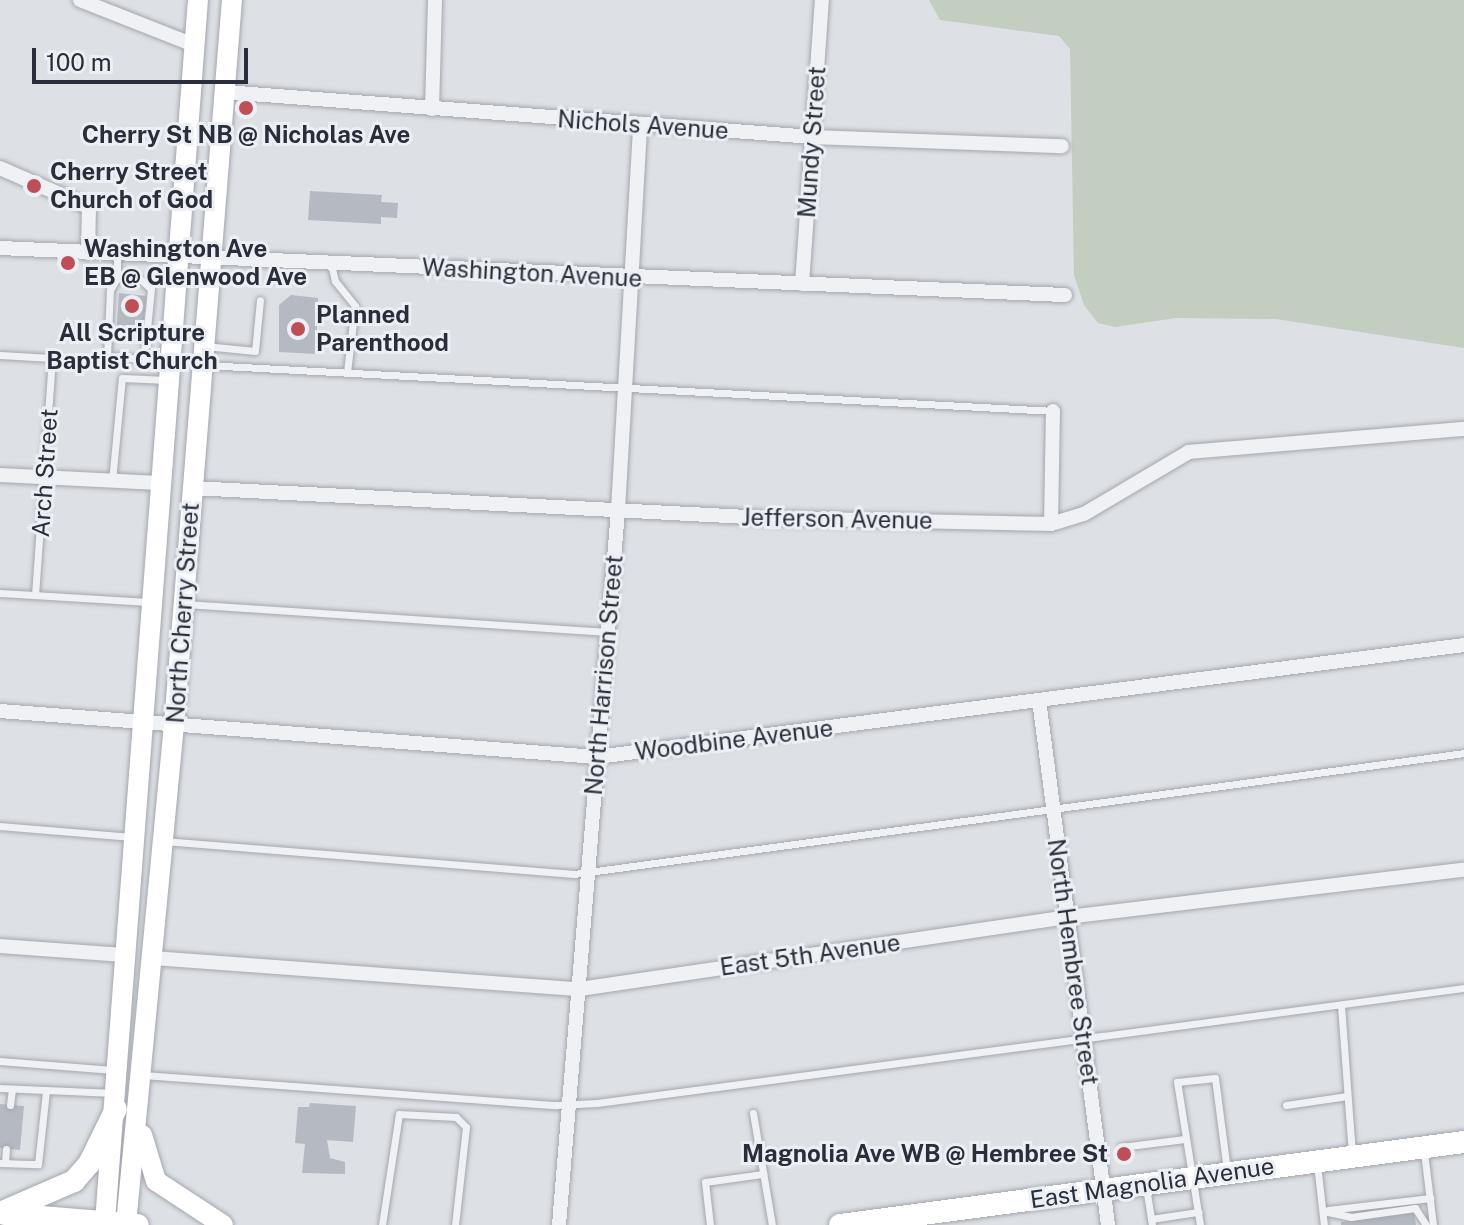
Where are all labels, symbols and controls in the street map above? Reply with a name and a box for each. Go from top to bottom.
scale bar [36,32,252,82]
text: 100 m [46,48,112,76]
street label: Mundy Street [792,65,832,219]
marker: Cherry St NB @ Nicholas Ave [237,99,255,117]
street label: Nichols Avenue [556,105,730,145]
place label: Cherry St NB @ Nicholas Ave [81,121,411,149]
place label: Cherry Street Church of God [50,158,213,214]
marker: Cherry Street Church of God [25,177,43,195]
place label: Washington Ave EB @ Glenwood Ave [84,235,307,291]
street label: Washington Avenue [421,253,643,293]
marker: Washington Ave EB @ Glenwood Ave [59,254,77,272]
marker: All Scripture Baptist Church [123,297,141,315]
place label: Planned Parenthood [316,301,449,357]
marker: Planned Parenthood [287,318,309,340]
place label: All Scripture Baptist Church [46,319,218,375]
street label: Arch Street [26,408,64,538]
street label: North Cherry Street [161,502,205,724]
street label: Jefferson Avenue [741,503,933,535]
street label: North Harrison Street [579,554,629,796]
street label: Woodbine Avenue [633,714,835,766]
street label: North Hembree Street [1041,837,1105,1087]
street label: East 5th Avenue [718,928,902,982]
place label: Magnolia Ave WB @ Hembree St [741,1140,1108,1168]
marker: Magnolia Ave WB @ Hembree St [1115,1145,1133,1163]
street label: East Magnolia Avenue [1028,1152,1276,1214]

